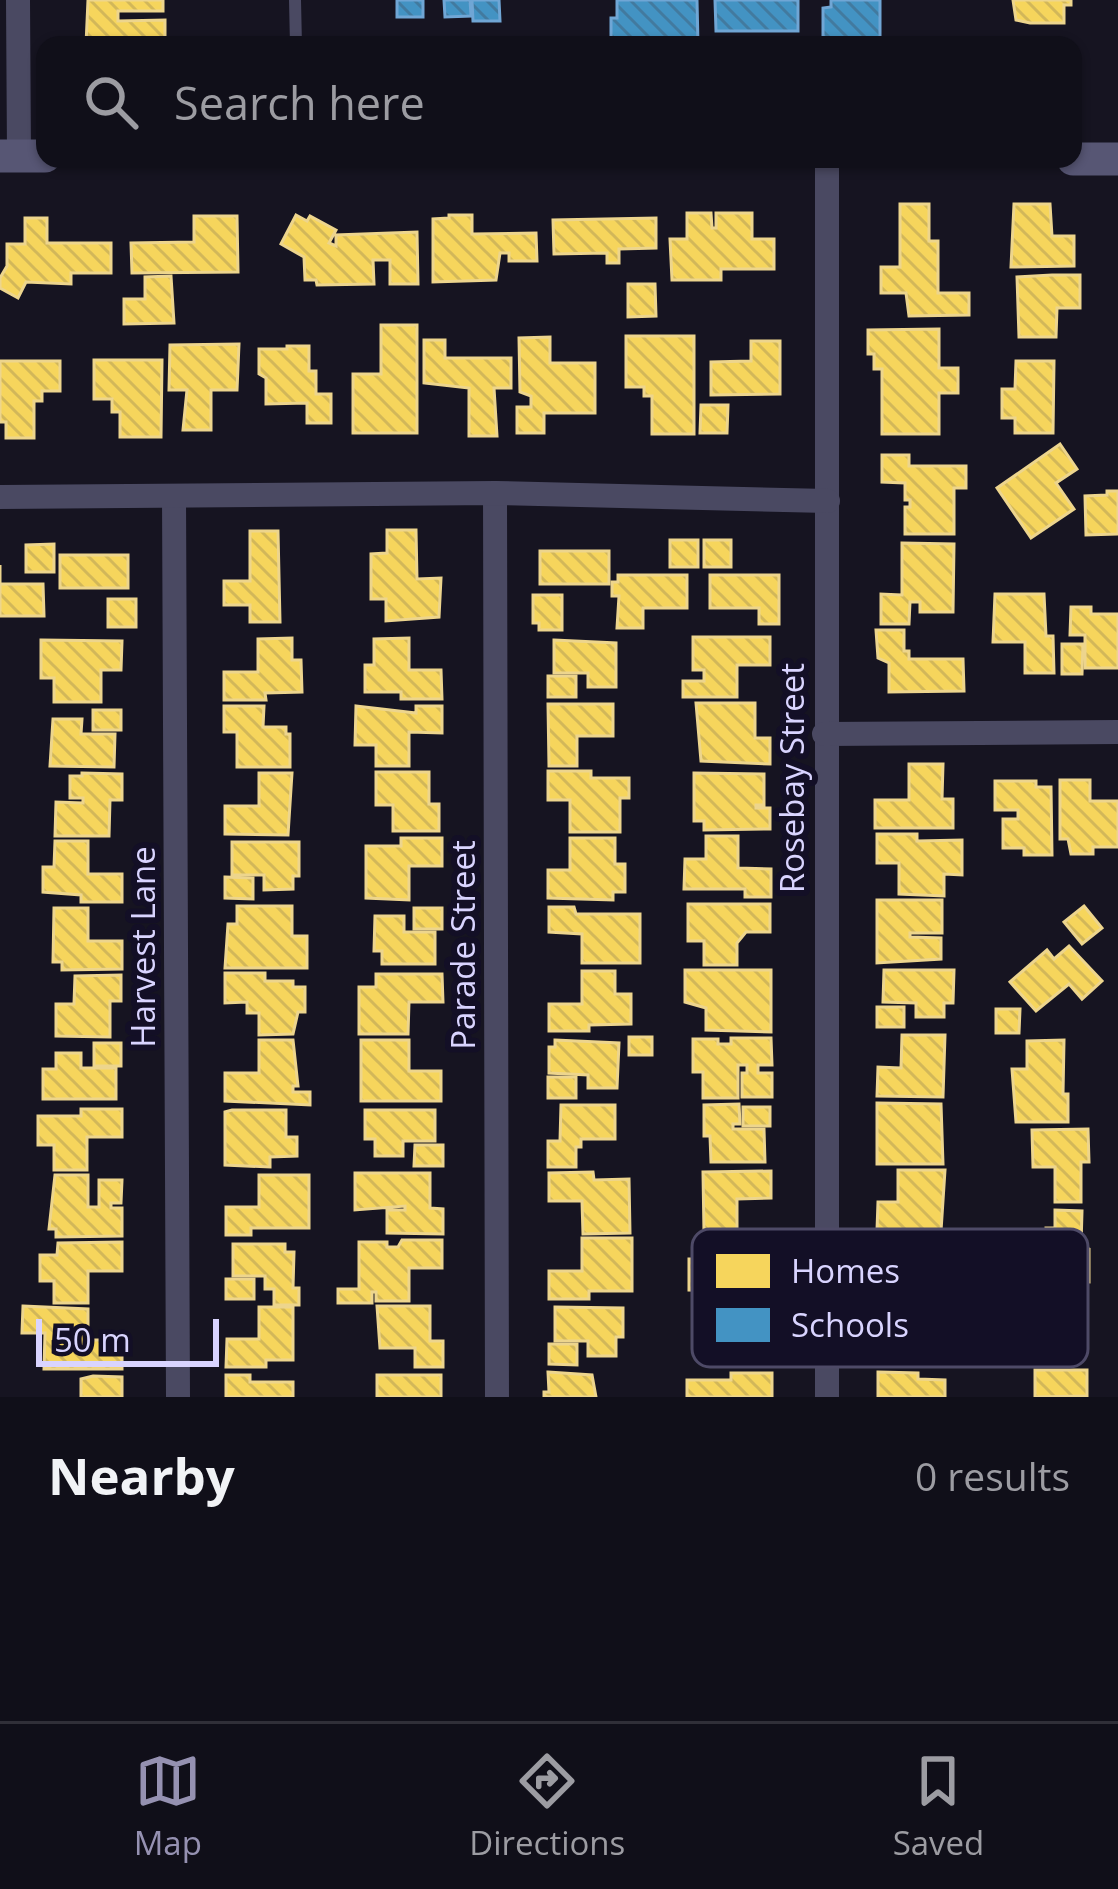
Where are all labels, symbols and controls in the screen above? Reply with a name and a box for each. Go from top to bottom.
search box [36,36,1082,168]
icon: search [78,69,144,135]
text: Search here [174,72,425,133]
street label: Rosebay Street [769,663,814,893]
street label: Parade Street [440,840,485,1050]
street label: Harvest Lane [120,846,165,1048]
legend [692,1229,1088,1367]
text: Homes [791,1248,900,1293]
text: Schools [791,1302,909,1347]
scale bar [36,1313,219,1366]
text: 50 m [54,1317,131,1362]
text: Nearby [48,1440,235,1510]
text: 0 results [915,1449,1070,1502]
tab: Map [134,1748,202,1865]
tab: Directions [469,1748,625,1865]
tab: Saved [893,1748,984,1865]

